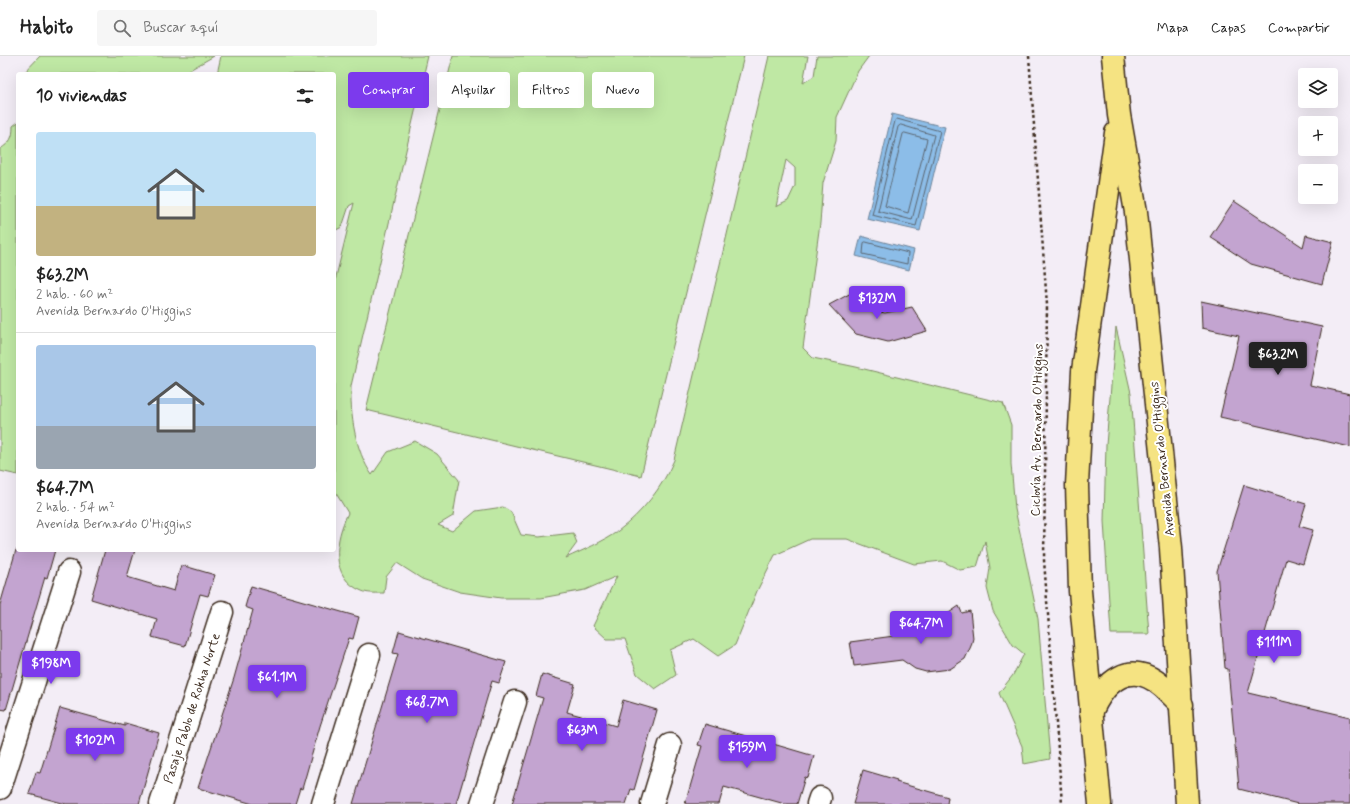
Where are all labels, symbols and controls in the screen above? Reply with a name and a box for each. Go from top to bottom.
search box [97,10,377,46]
text: Habito [20,15,73,40]
icon: search [111,17,133,39]
text: Buscar aquí [143,18,219,38]
text: Mapa [1157,19,1189,37]
text: Capas [1211,19,1246,37]
text: Compartir [1268,19,1330,37]
map controls [1298,68,1338,204]
button: layers [1298,68,1338,108]
chip: Comprar [348,72,429,108]
chip: Alquilar [437,72,510,108]
chip: Filtros [518,72,584,108]
chip: Nuevo [592,72,654,108]
text: 10 viviendas [36,85,127,107]
icon: filters [294,85,316,107]
button: + [1298,116,1338,156]
icon: home [140,158,212,230]
button: − [1298,164,1338,204]
text: $63.2M [36,264,89,286]
text: 2 hab. · 60 m² [36,286,113,303]
pin: $132M [849,286,905,320]
text: $132M [858,290,896,307]
text: Avenida Bernardo O'Higgins [36,303,191,320]
pin: $63.2M [1245,342,1311,376]
street label: Ciclovía Av. Bernardo O'Higgins [1027,343,1050,517]
text: $63.2M [1258,346,1298,363]
icon: home [140,371,212,443]
street label: Avenida Bernardo O'Higgins [1146,380,1181,537]
text: $64.7M [36,477,94,499]
text: 2 hab. · 54 m² [36,499,115,516]
text: Avenida Bernardo O'Higgins [36,516,191,533]
pin: $64.7M [888,611,954,645]
text: $64.7M [899,615,943,632]
pin: $111M [1246,630,1302,664]
street label: Pasaje Pablo de Rokha Norte [160,631,225,786]
text: $111M [1256,634,1292,651]
pin: $198M [23,651,79,685]
text: $198M [31,655,71,672]
pin: $61.1M [244,665,310,699]
text: $61.1M [257,669,297,686]
pin: $68.7M [394,690,460,724]
text: $68.7M [405,694,449,711]
pin: $63M [558,718,606,752]
text: $63M [566,722,598,739]
pin: $102M [67,728,123,762]
text: $102M [75,732,115,749]
pin: $159M [719,735,775,769]
text: $159M [728,739,766,756]

